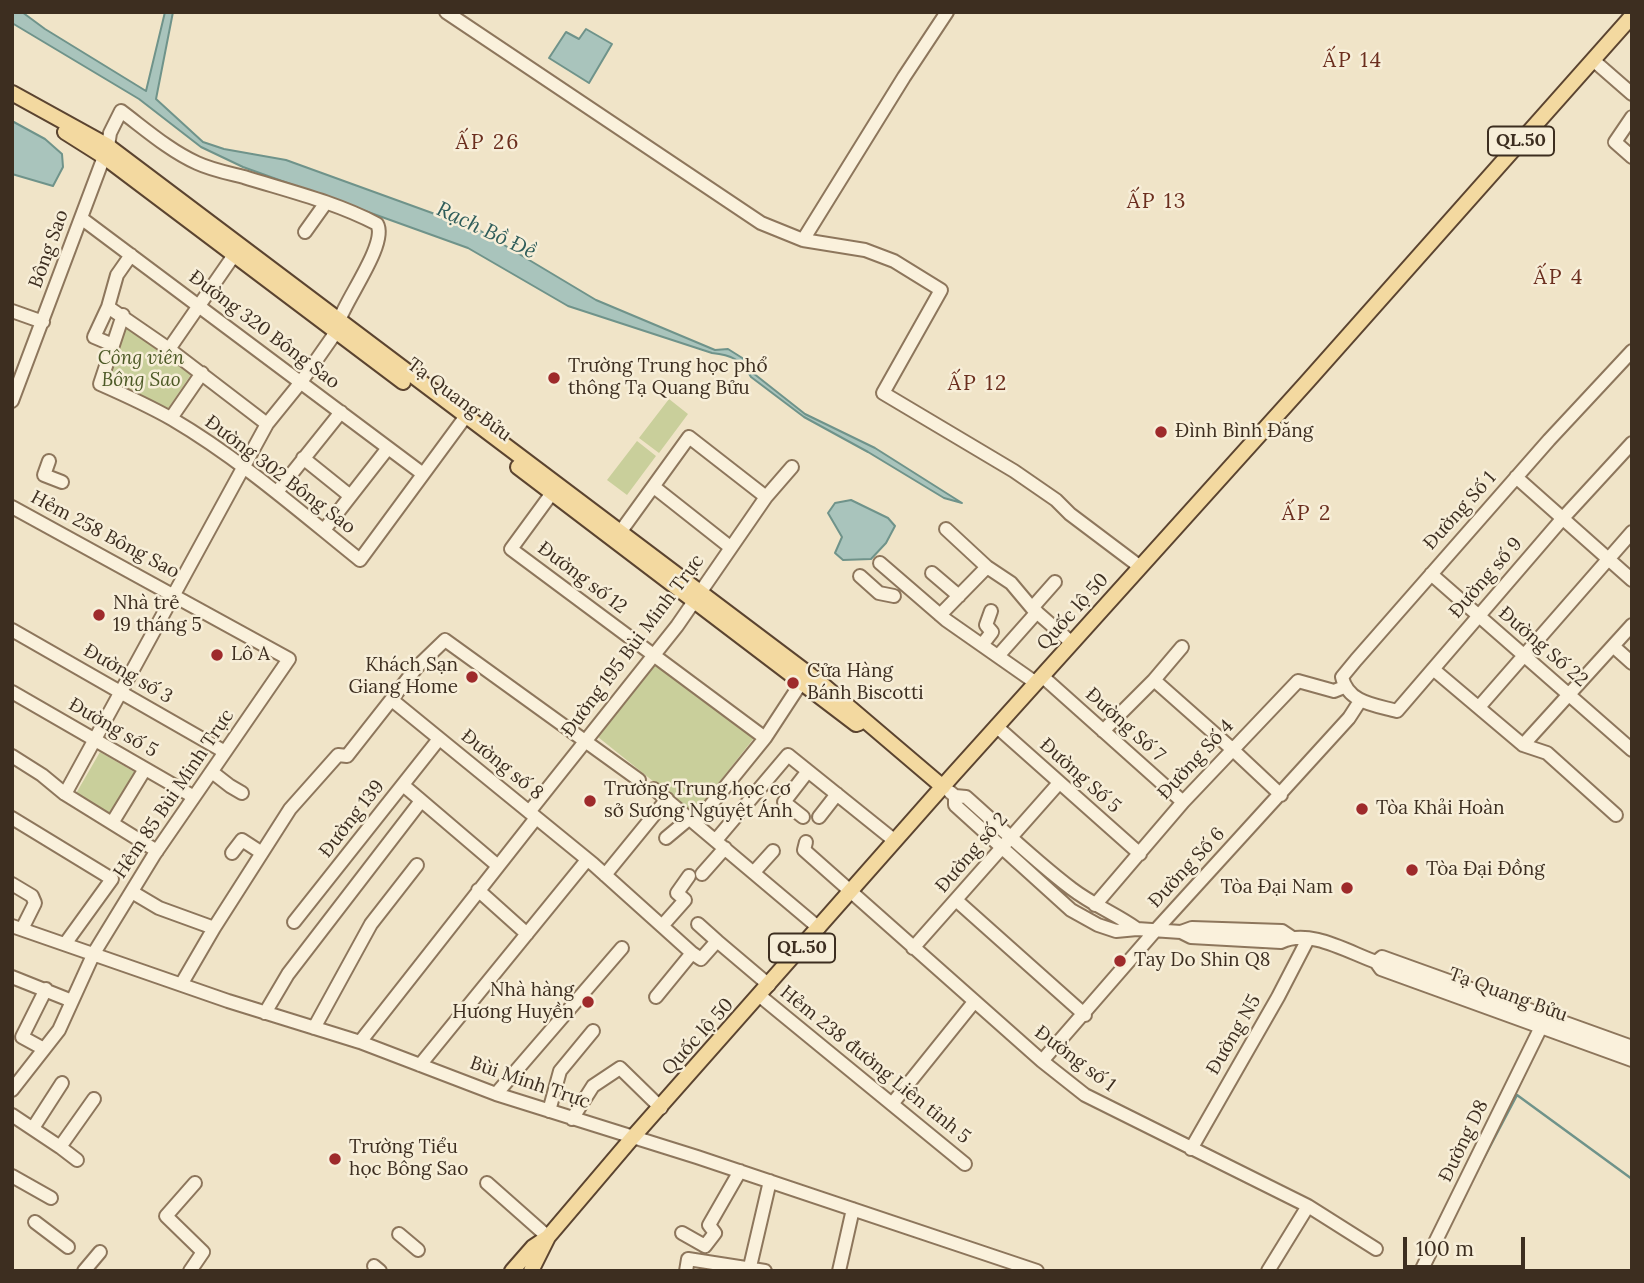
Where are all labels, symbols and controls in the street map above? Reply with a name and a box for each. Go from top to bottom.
district label: ẤP 14 [1323,48,1383,74]
road number: QL.50 [1488,126,1554,156]
district label: ẤP 26 [456,130,520,156]
district label: ẤP 13 [1127,189,1187,215]
water label: Rạch Bồ Đề [432,197,540,265]
street label: Bông Sao [24,207,74,291]
district label: ẤP 4 [1534,265,1584,291]
street label: Đường 320 Bông Sao [184,266,344,394]
park label: Công viên Bông Sao [98,348,184,392]
street label: Tạ Quang Bửu [402,353,516,447]
place label: Trường Trung học phổ thông Tạ Quang Bửu [568,356,768,400]
marker: Trường Trung học phổ thông Tạ Quang Bửu [546,370,562,386]
district label: ẤP 12 [948,371,1008,397]
street label: Đường 302 Bông Sao [200,411,360,539]
place label: Đình Bình Đăng [1175,421,1313,443]
marker: Đình Bình Đăng [1153,424,1169,440]
street label: Đường Số 1 [1419,467,1501,555]
street label: Hẻm 258 Bông Sao [27,486,183,584]
district label: ẤP 2 [1282,501,1332,527]
street label: Đường số 9 [1445,533,1527,623]
street label: Đường số 12 [533,537,631,619]
street label: Đường 195 Bùi Minh Trực [557,550,709,742]
street label: Quốc lộ 50 [1032,569,1114,655]
place label: Nhà trẻ 19 tháng 5 [113,593,202,637]
street label: Đường Số 22 [1494,602,1592,692]
marker: Nhà trẻ 19 tháng 5 [91,607,107,623]
street label: Đường số 3 [79,639,177,709]
place label: Lô A [231,644,270,666]
marker: Lô A [209,647,225,663]
place label: Khách Sạn Giang Home [349,655,458,699]
place label: Cửa Hàng Bánh Biscotti [807,661,924,705]
marker: Khách Sạn Giang Home [464,669,480,685]
marker: Cửa Hàng Bánh Biscotti [785,675,801,691]
street label: Đường Số 7 [1080,683,1170,767]
street label: Đường số 5 [64,693,162,763]
street label: Hẻm 85 Bùi Minh Trực [109,705,239,883]
street label: Đường Số 4 [1153,715,1239,805]
street label: Đường số 8 [456,725,548,805]
street label: Đường Số 5 [1035,734,1125,818]
street label: Đường 139 [315,776,389,862]
place label: Trường Trung học cơ sở Sương Nguyệt Ánh [604,779,793,823]
marker: Trường Trung học cơ sở Sương Nguyệt Ánh [582,793,598,809]
place label: Tòa Khải Hoàn [1376,798,1504,820]
marker: Tòa Khải Hoàn [1354,801,1370,817]
street label: Đường số 2 [931,808,1013,898]
street label: Đường Số 6 [1144,823,1230,913]
place label: Tòa Đại Đồng [1426,859,1545,881]
marker: Tòa Đại Đồng [1404,862,1420,878]
place label: Tòa Đại Nam [1220,877,1333,899]
marker: Tòa Đại Nam [1339,880,1355,896]
road number: QL.50 [769,933,835,962]
place label: Tay Do Shin Q8 [1134,950,1270,972]
marker: Tay Do Shin Q8 [1112,953,1128,969]
street label: Tạ Quang Bửu [1445,963,1571,1027]
place label: Nhà hàng Hương Huyền [452,980,574,1024]
street label: Hẻm 238 đường Liên tỉnh 5 [775,981,975,1149]
street label: Đường N5 [1202,991,1266,1079]
marker: Nhà hàng Hương Huyền [580,994,596,1010]
street label: Quốc lộ 50 [657,994,739,1080]
street label: Đường số 1 [1030,1021,1120,1097]
street label: Bùi Minh Trực [467,1052,593,1114]
street label: Đường D8 [1434,1096,1494,1186]
place label: Trường Tiểu học Bông Sao [349,1137,468,1181]
marker: Trường Tiểu học Bông Sao [327,1151,343,1167]
scale bar [1406,1224,1528,1268]
text: 100 m [1416,1235,1474,1262]

